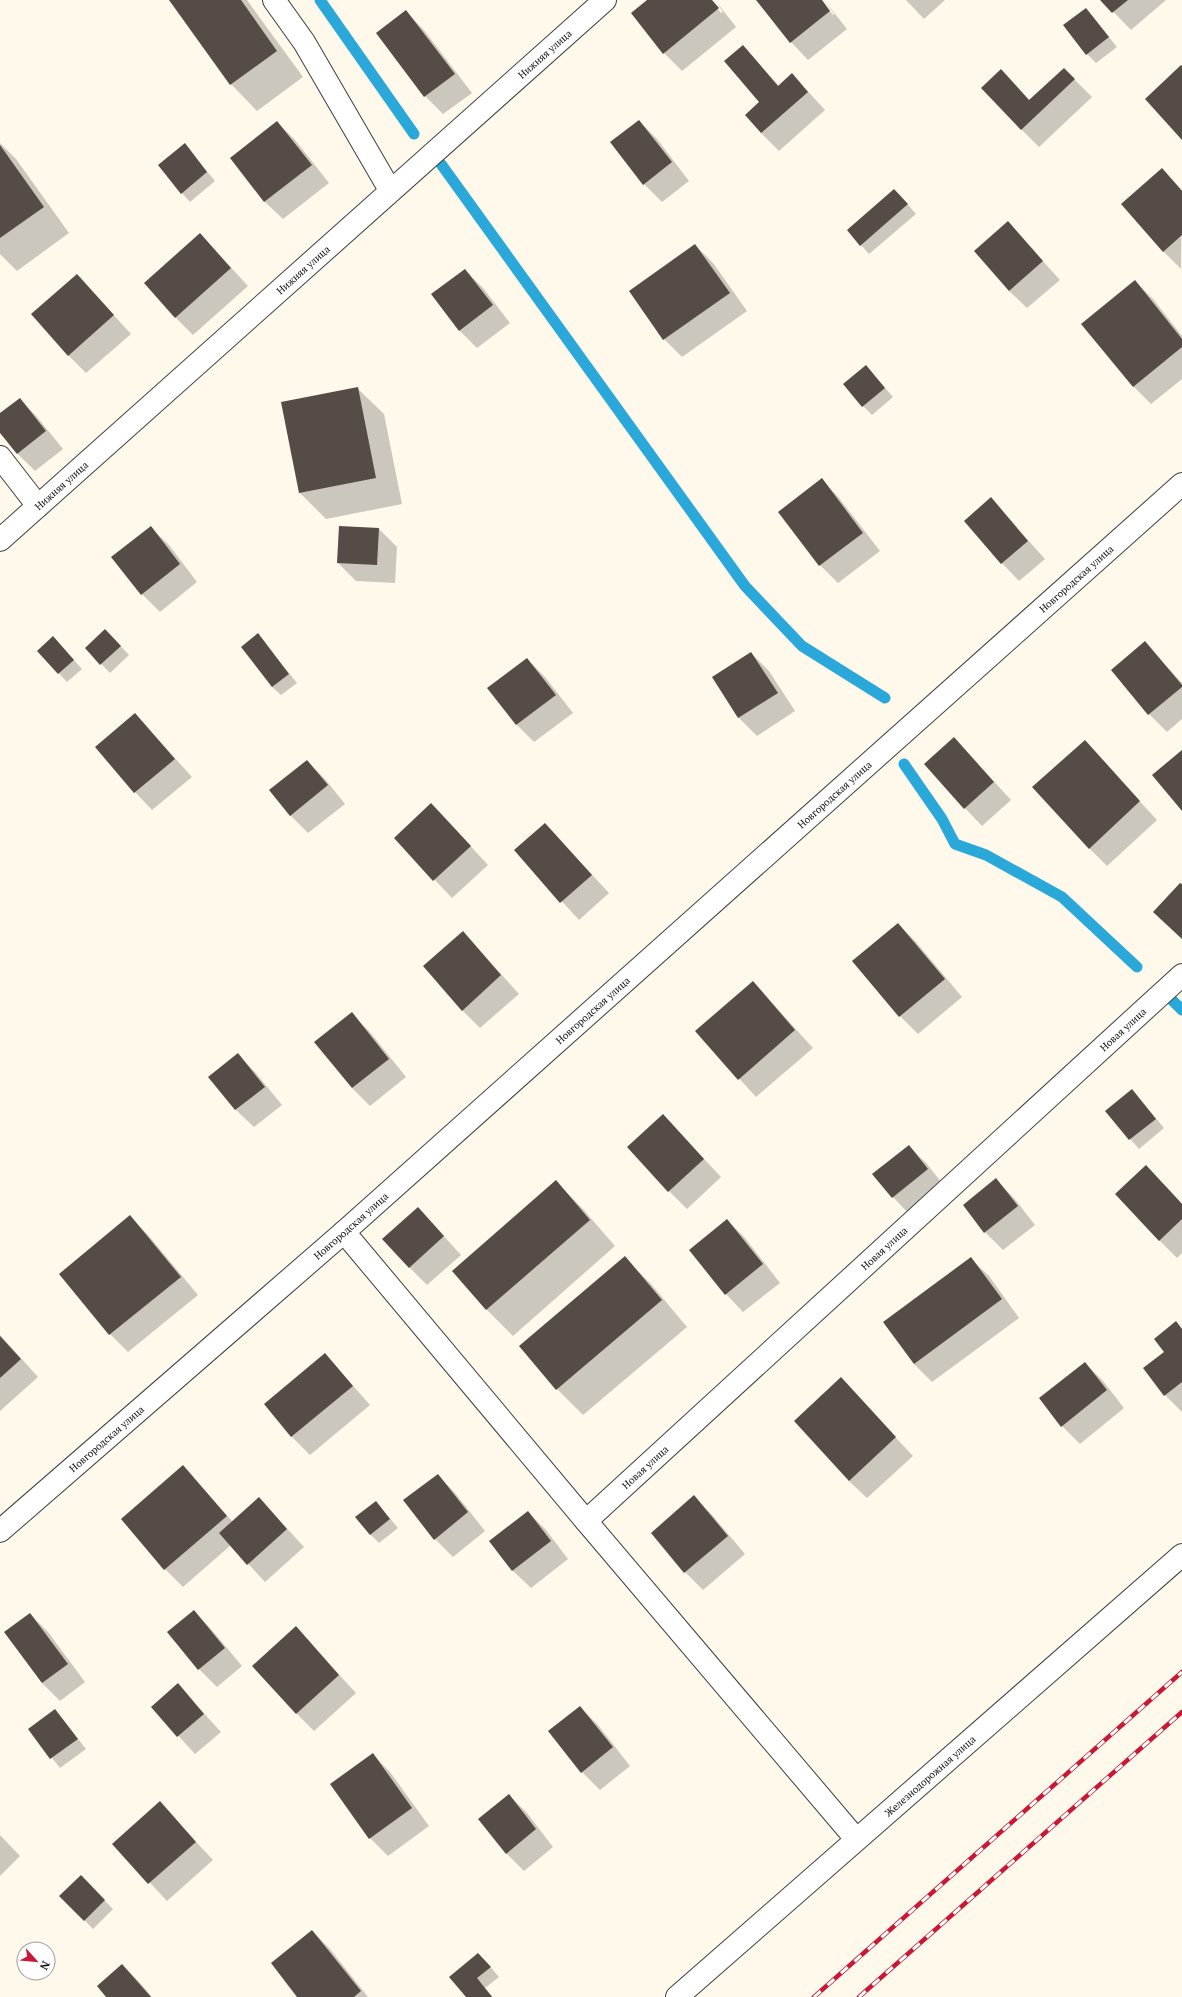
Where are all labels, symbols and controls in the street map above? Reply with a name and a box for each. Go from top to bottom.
street label: Нижняя улица [515,27,574,81]
street label: Нижняя улица [273,242,332,297]
street label: Нижняя улица [32,458,91,513]
street label: Новгородская улица [1036,542,1116,615]
street label: Новгородская улица [794,758,874,831]
street label: Новгородская улица [553,974,632,1047]
street label: Новая улица [1097,1005,1149,1054]
street label: Новгородская улица [311,1189,391,1262]
street label: Новая улица [858,1224,910,1273]
street label: Новгородская улица [66,1402,147,1475]
street label: Новая улица [619,1442,671,1492]
street label: Железнодорожная улица [882,1732,978,1819]
north arrow [16,1941,56,1981]
text: N [36,1959,53,1973]

